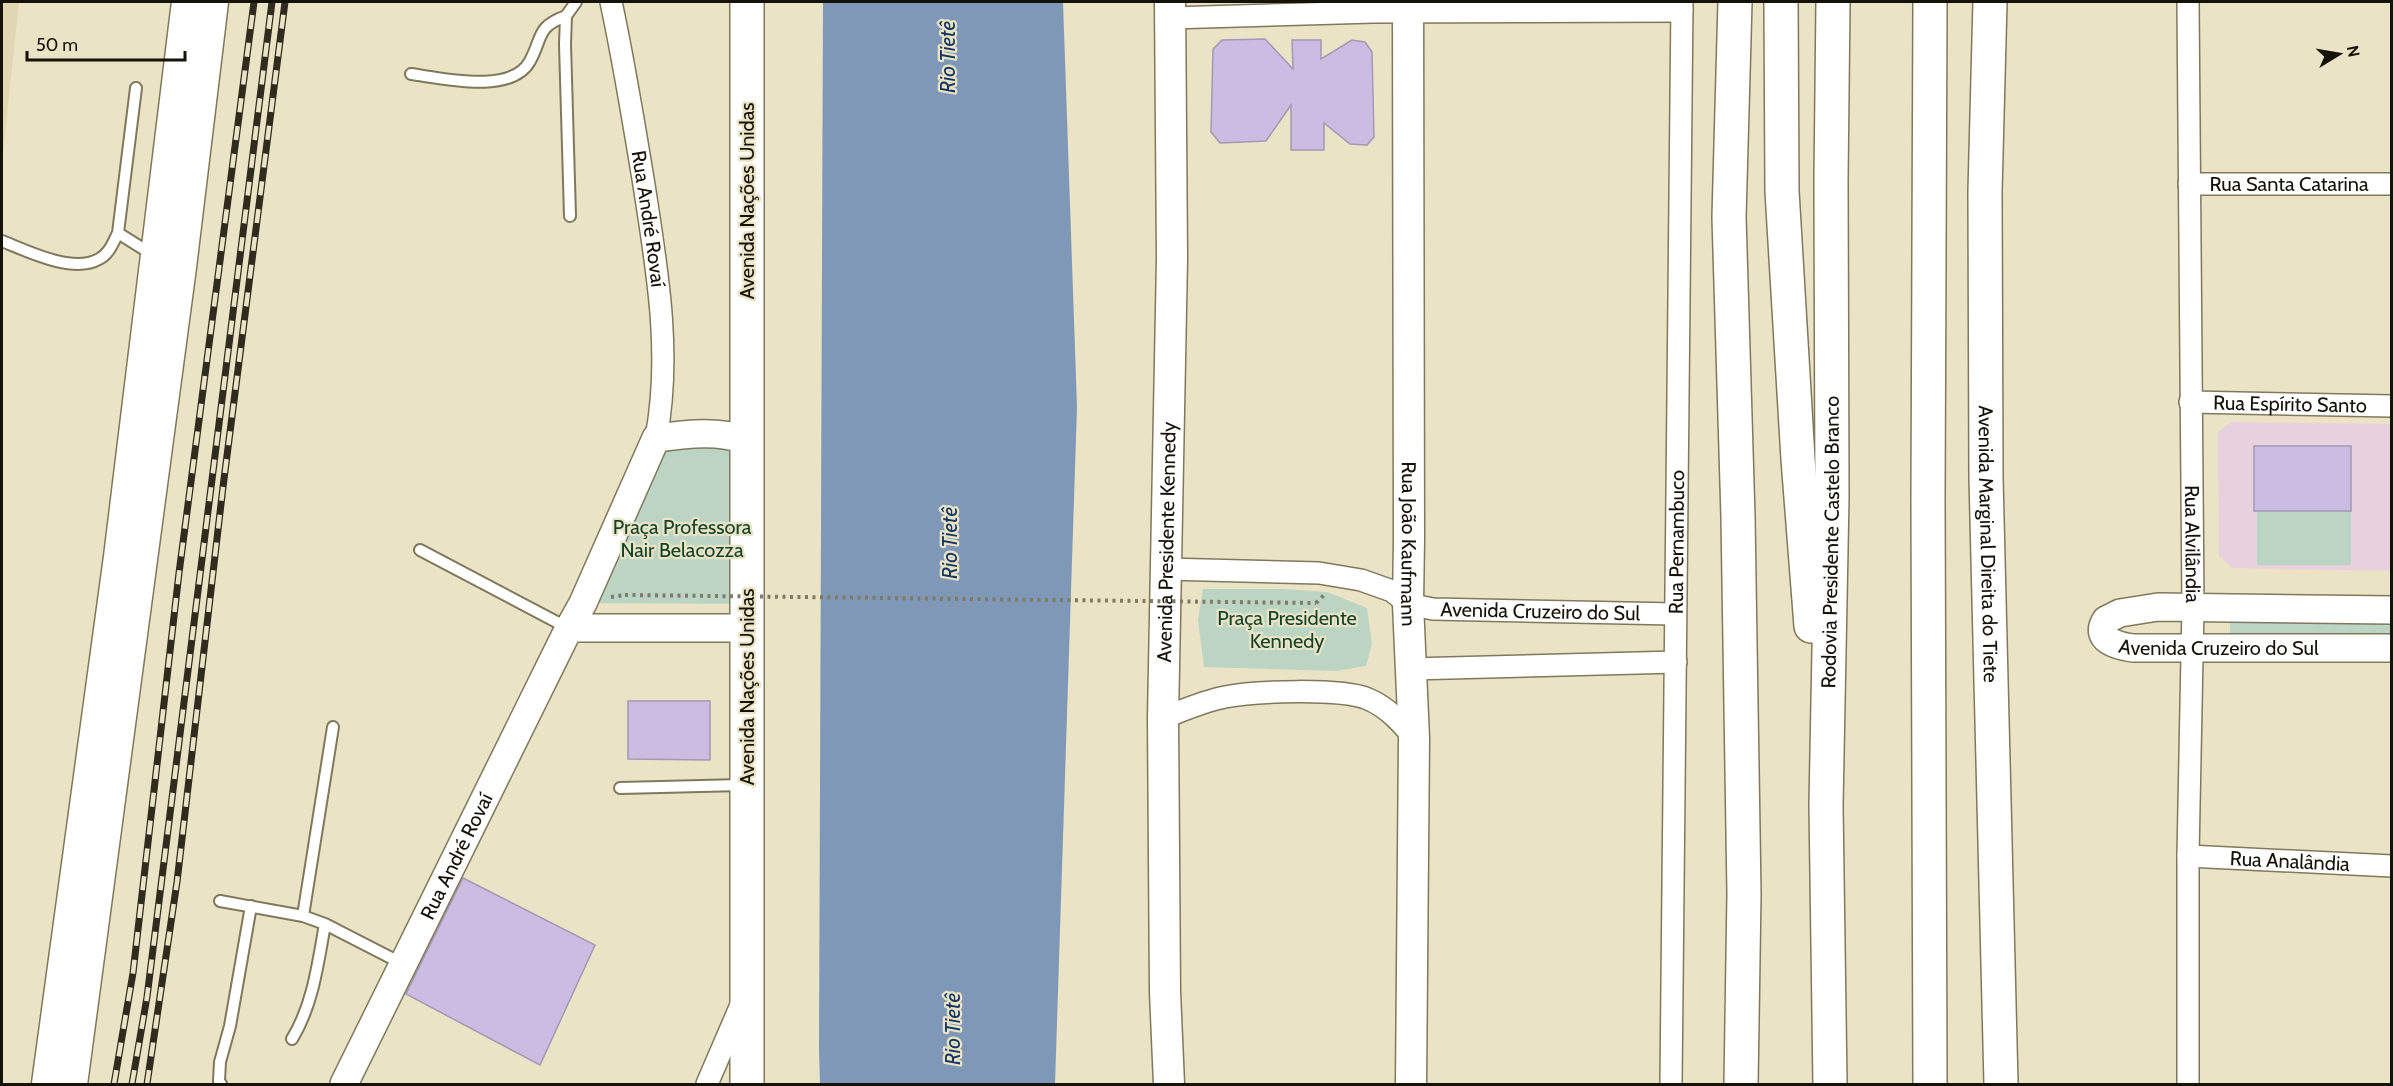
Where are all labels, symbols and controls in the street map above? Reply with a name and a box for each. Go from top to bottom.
water label: Rio Tietê [935,21,960,93]
scale bar [27,24,184,62]
north arrow [2309,24,2369,84]
text: 50 m [36,34,78,56]
text: N [2343,44,2364,59]
street label: Avenida Nações Unidas [735,102,759,300]
street label: Rua André Rovaí [627,149,670,288]
street label: Rua Santa Catarina [2209,172,2369,196]
street label: Rua Espírito Santo [2213,390,2367,418]
street label: Rodovia Presidente Castelo Branco [1816,396,1844,689]
street label: Avenida Marginal Direita do Tiete [1974,405,2003,683]
street label: Avenida Presidente Kennedy [1152,421,1181,663]
street label: Rua João Kaufmann [1396,462,1421,627]
street label: Rua Pernambuco [1664,470,1689,614]
street label: Rua Alvilândia [2180,485,2205,603]
water label: Rio Tietê [937,507,962,579]
park label: Praça Professora Nair Belacozza [613,515,752,562]
street label: Avenida Nações Unidas [735,588,759,786]
street label: Avenida Cruzeiro do Sul [1440,597,1641,625]
park label: Praça Presidente Kennedy [1217,606,1357,653]
street label: Avenida Cruzeiro do Sul [2117,634,2319,660]
street label: Rua André Rovaí [415,789,498,923]
street label: Rua Analândia [2229,846,2351,876]
water label: Rio Tietê [940,993,965,1065]

